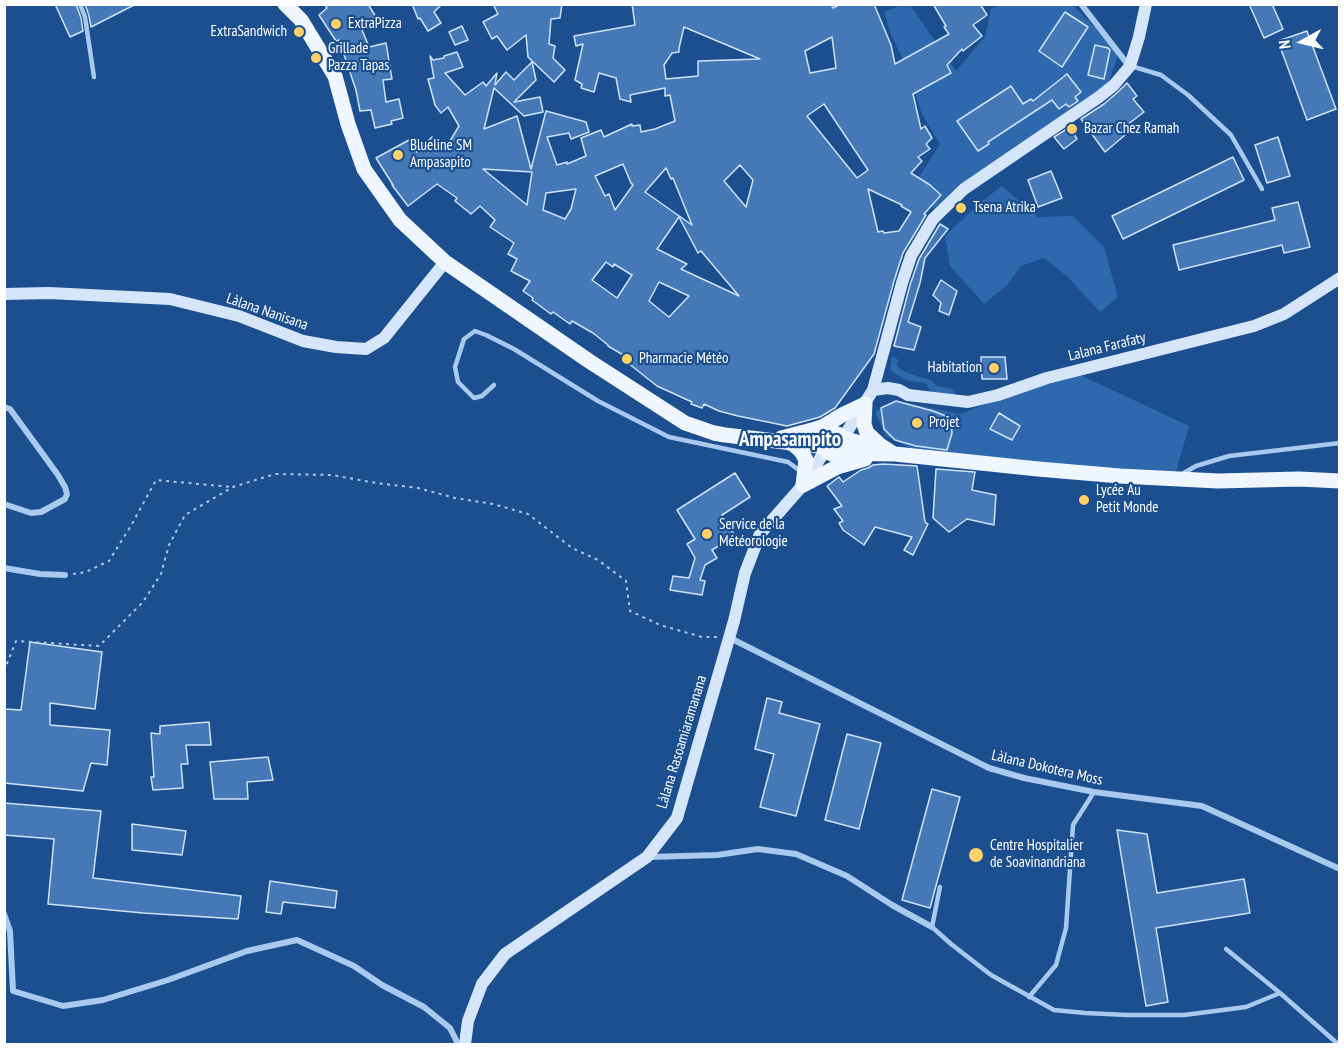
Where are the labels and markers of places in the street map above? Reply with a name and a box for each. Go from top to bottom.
place label: ExtraPizza [348,15,402,33]
marker: ExtraPizza [329,17,343,31]
place label: ExtraSandwich [211,23,287,41]
marker: ExtraSandwich [292,25,306,39]
place label: Grillade Pazza Tapas [328,40,389,75]
marker: Grillade Pazza Tapas [309,51,323,65]
place label: Bazar Chez Ramah [1084,120,1179,138]
marker: Bazar Chez Ramah [1065,122,1079,136]
place label: Blueline SM Ampasapito [410,137,472,172]
marker: Blueline SM Ampasapito [391,148,405,162]
place label: Tsena Atrika [973,199,1036,217]
marker: Tsena Atrika [954,201,968,215]
place label: Pharmacie Météo [639,350,729,368]
marker: Pharmacie Météo [620,352,634,366]
place label: Habitation [928,359,982,377]
marker: Habitation [987,361,1001,375]
place label: Projet [929,414,959,432]
marker: Projet [910,416,924,430]
place label: Lycée Au Petit Monde [1096,482,1159,517]
marker: Lycée Au Petit Monde [1077,493,1091,507]
place label: Service de la Météorologie [719,516,788,551]
marker: Service de la Météorologie [700,527,714,541]
place label: Centre Hospitalier de Soavinandriana [990,837,1085,872]
marker: Centre Hospitalier de Soavinandriana [967,846,985,864]

